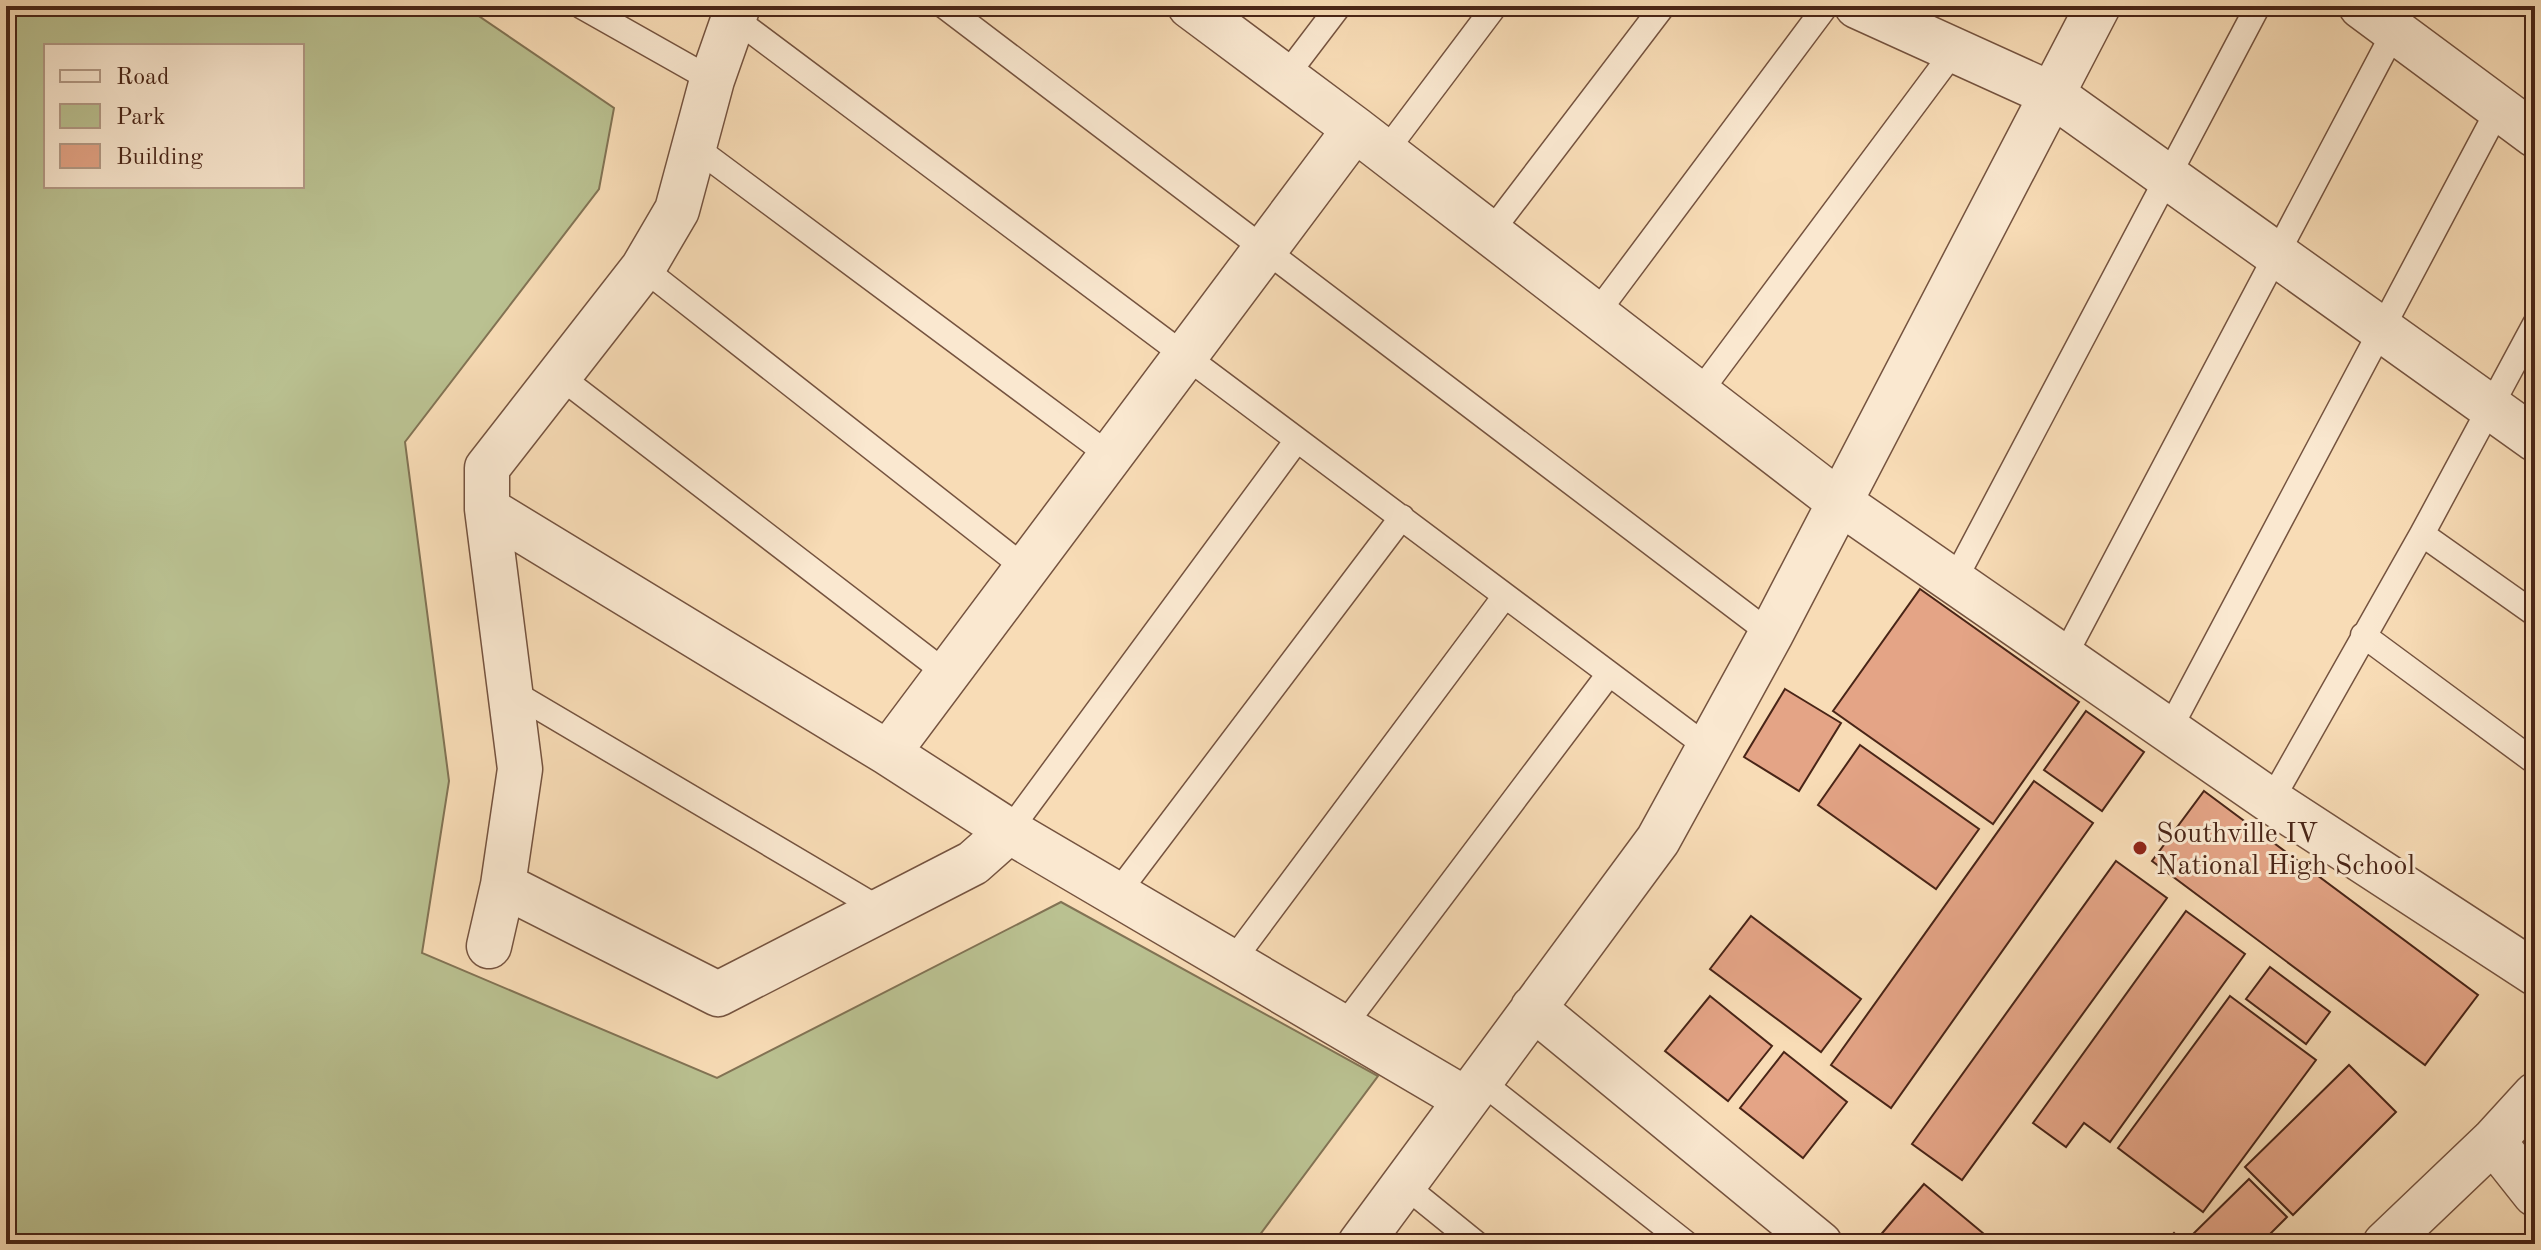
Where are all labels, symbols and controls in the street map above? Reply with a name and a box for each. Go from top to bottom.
legend [44,44,304,188]
text: Road [116,66,169,90]
text: Park [116,106,165,130]
text: Building [116,146,203,170]
place label: Southville IV National High School [2156,821,2415,881]
marker: Southville IV National High School [2131,839,2149,857]

